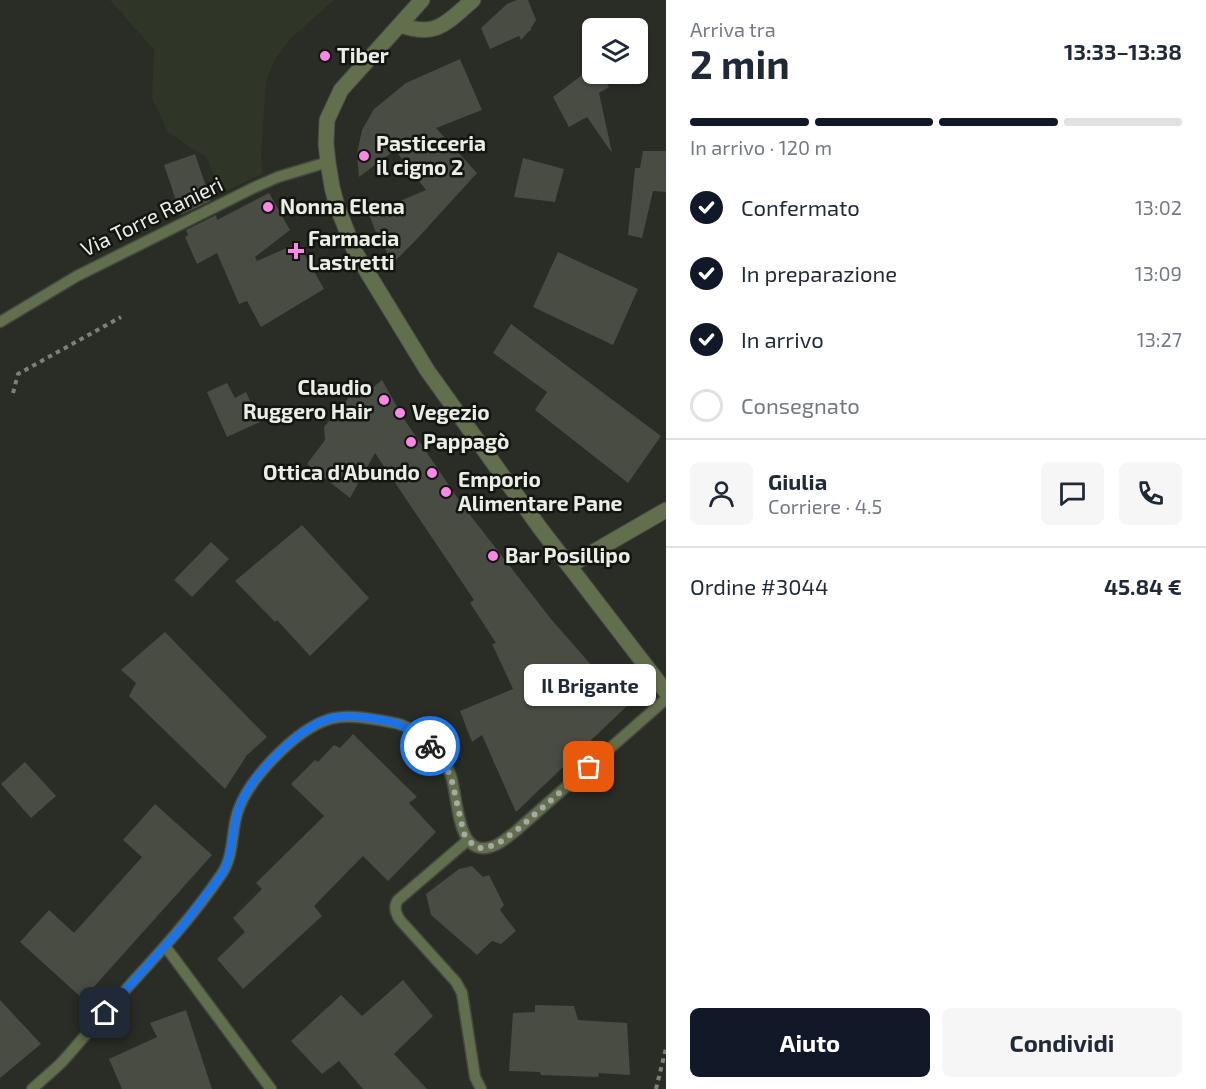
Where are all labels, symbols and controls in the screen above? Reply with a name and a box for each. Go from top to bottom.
text: Arriva tra [690,17,776,41]
map controls [582,18,648,84]
button: layers [582,18,648,84]
text: 13:33–13:38 [1064,38,1182,64]
text: 2 min [690,40,790,87]
place label: Tiber [337,42,389,67]
marker: Tiber [318,49,332,63]
place label: Pasticceria il cigno 2 [376,130,486,179]
text: In arrivo · 120 m [690,135,832,159]
marker: Pasticceria il cigno 2 [357,149,371,163]
street label: Via Torre Ranieri [76,170,226,261]
icon: check [690,191,723,224]
place label: Nonna Elena [280,193,405,218]
text: Confermato [741,194,860,220]
text: 13:02 [1135,195,1182,219]
marker: Nonna Elena [261,200,275,214]
place label: Farmacia Lastretti [308,225,399,274]
marker: Farmacia Lastretti [289,244,303,258]
icon: check [690,257,723,290]
text: In preparazione [741,260,897,286]
text: 13:09 [1135,261,1182,285]
icon: check [690,323,723,356]
text: In arrivo [741,326,824,352]
text: 13:27 [1137,327,1182,351]
place label: Claudio Ruggero Hair [243,374,372,423]
text: Consegnato [741,392,860,418]
marker: Claudio Ruggero Hair [377,393,391,407]
place label: Vegezio [412,399,490,424]
marker: Vegezio [393,406,407,420]
place label: Pappagò [423,428,510,453]
marker: Pappagò [404,435,418,449]
place label: Ottica d'Abundo [263,459,420,484]
button: person [690,462,753,525]
button: chat [1041,462,1104,525]
button: phone [1119,462,1182,525]
marker: Ottica d'Abundo [425,466,439,480]
place label: Emporio Alimentare Pane [458,466,623,515]
text: Giulia [768,468,827,494]
marker: Emporio Alimentare Pane [439,485,453,499]
text: Corriere · 4.5 [768,494,882,518]
place label: Bar Posillipo [505,542,630,567]
marker: Bar Posillipo [486,549,500,563]
text: Ordine #3044 [690,573,829,599]
text: 45.84 € [1104,573,1182,599]
callout: Il Brigante [523,665,655,707]
text: Il Brigante [541,673,639,697]
courier [400,716,460,776]
icon: bike [414,730,447,763]
pin [563,741,614,792]
icon: bag [572,750,605,783]
pin [79,987,130,1038]
icon: home [88,996,121,1029]
button: Aiuto [690,1008,930,1077]
button: Condividi [942,1008,1182,1077]

